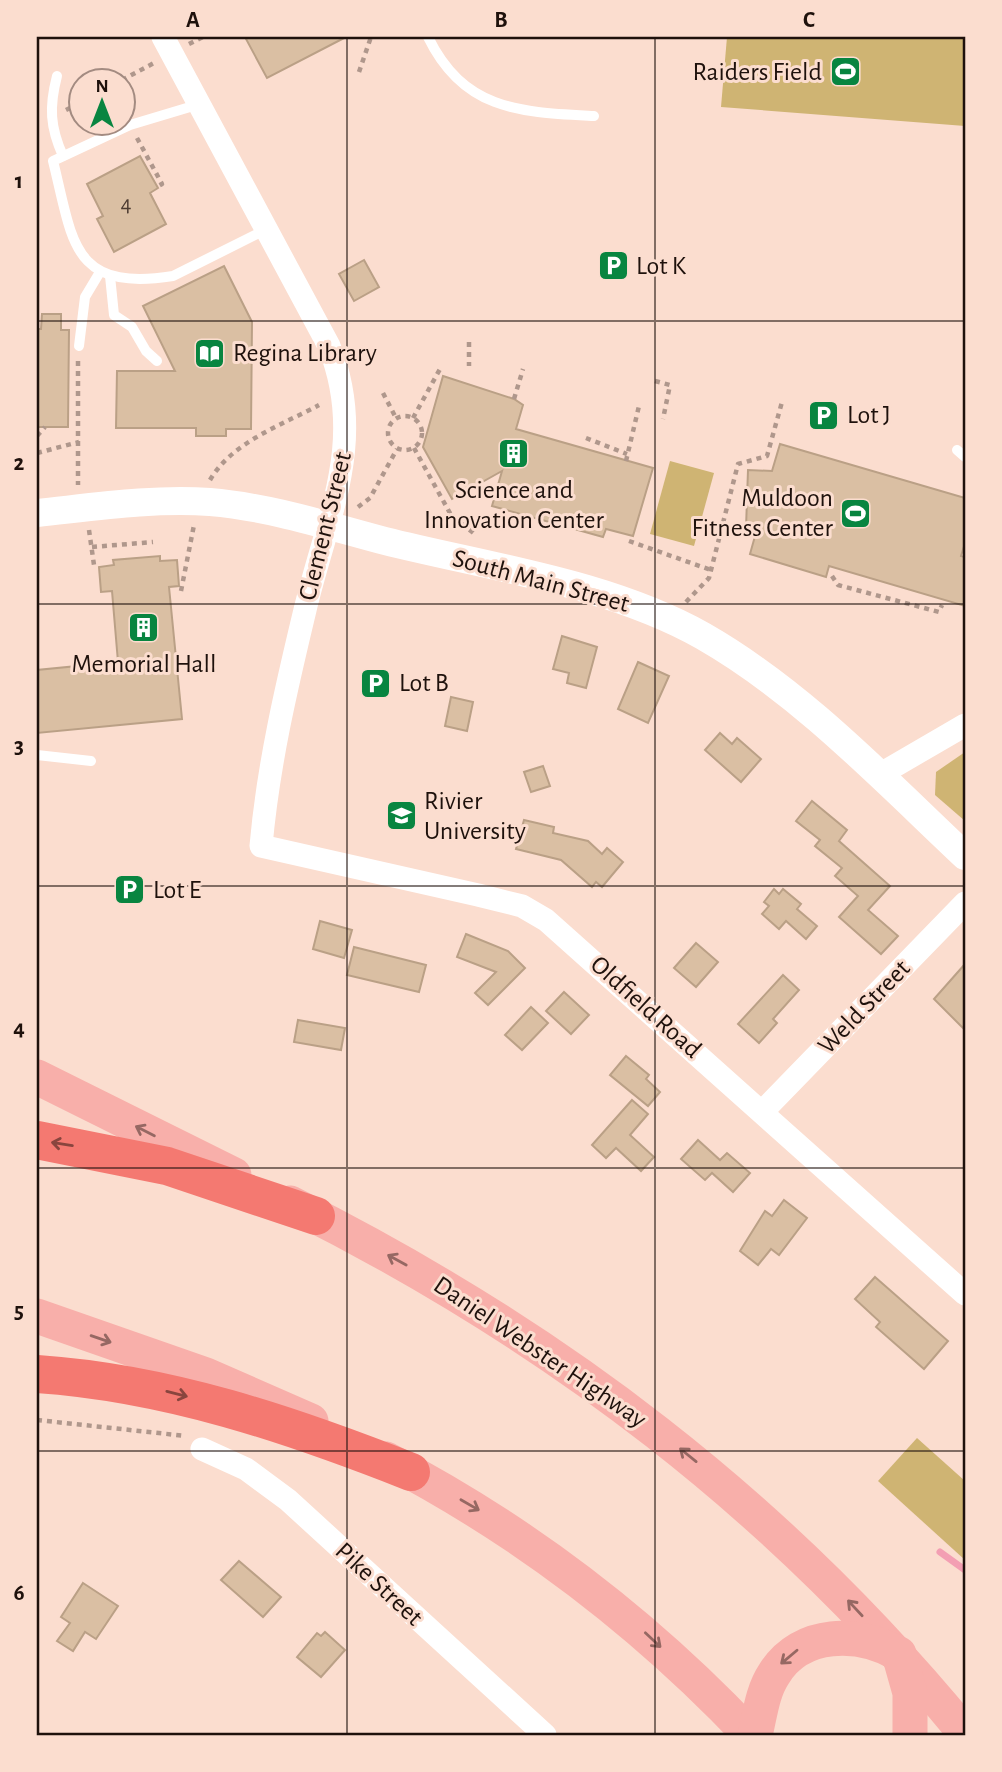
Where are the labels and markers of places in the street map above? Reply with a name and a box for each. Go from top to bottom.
sports icon: Raiders Field [828,55,862,89]
place label: Raiders Field [693,59,822,85]
parking icon: Lot K [596,249,630,283]
place label: Lot K [636,253,687,279]
library icon: Regina Library [193,336,227,370]
place label: Regina Library [233,340,377,366]
parking icon: Lot J [807,398,841,432]
place label: Lot J [847,402,891,428]
building icon: Science and Innovation Center [497,437,531,471]
place label: Science and Innovation Center [424,477,604,533]
place label: Muldoon Fitness Center [691,485,834,541]
sports icon: Muldoon Fitness Center [839,496,873,530]
building icon: Memorial Hall [127,611,161,645]
place label: Memorial Hall [72,651,216,677]
parking icon: Lot B [359,666,393,700]
place label: Lot B [399,670,449,696]
place label: Rivier University [424,788,526,844]
school or university icon: Rivier University [384,799,418,833]
parking icon: Lot E [113,873,147,907]
place label: Lot E [153,877,201,903]

